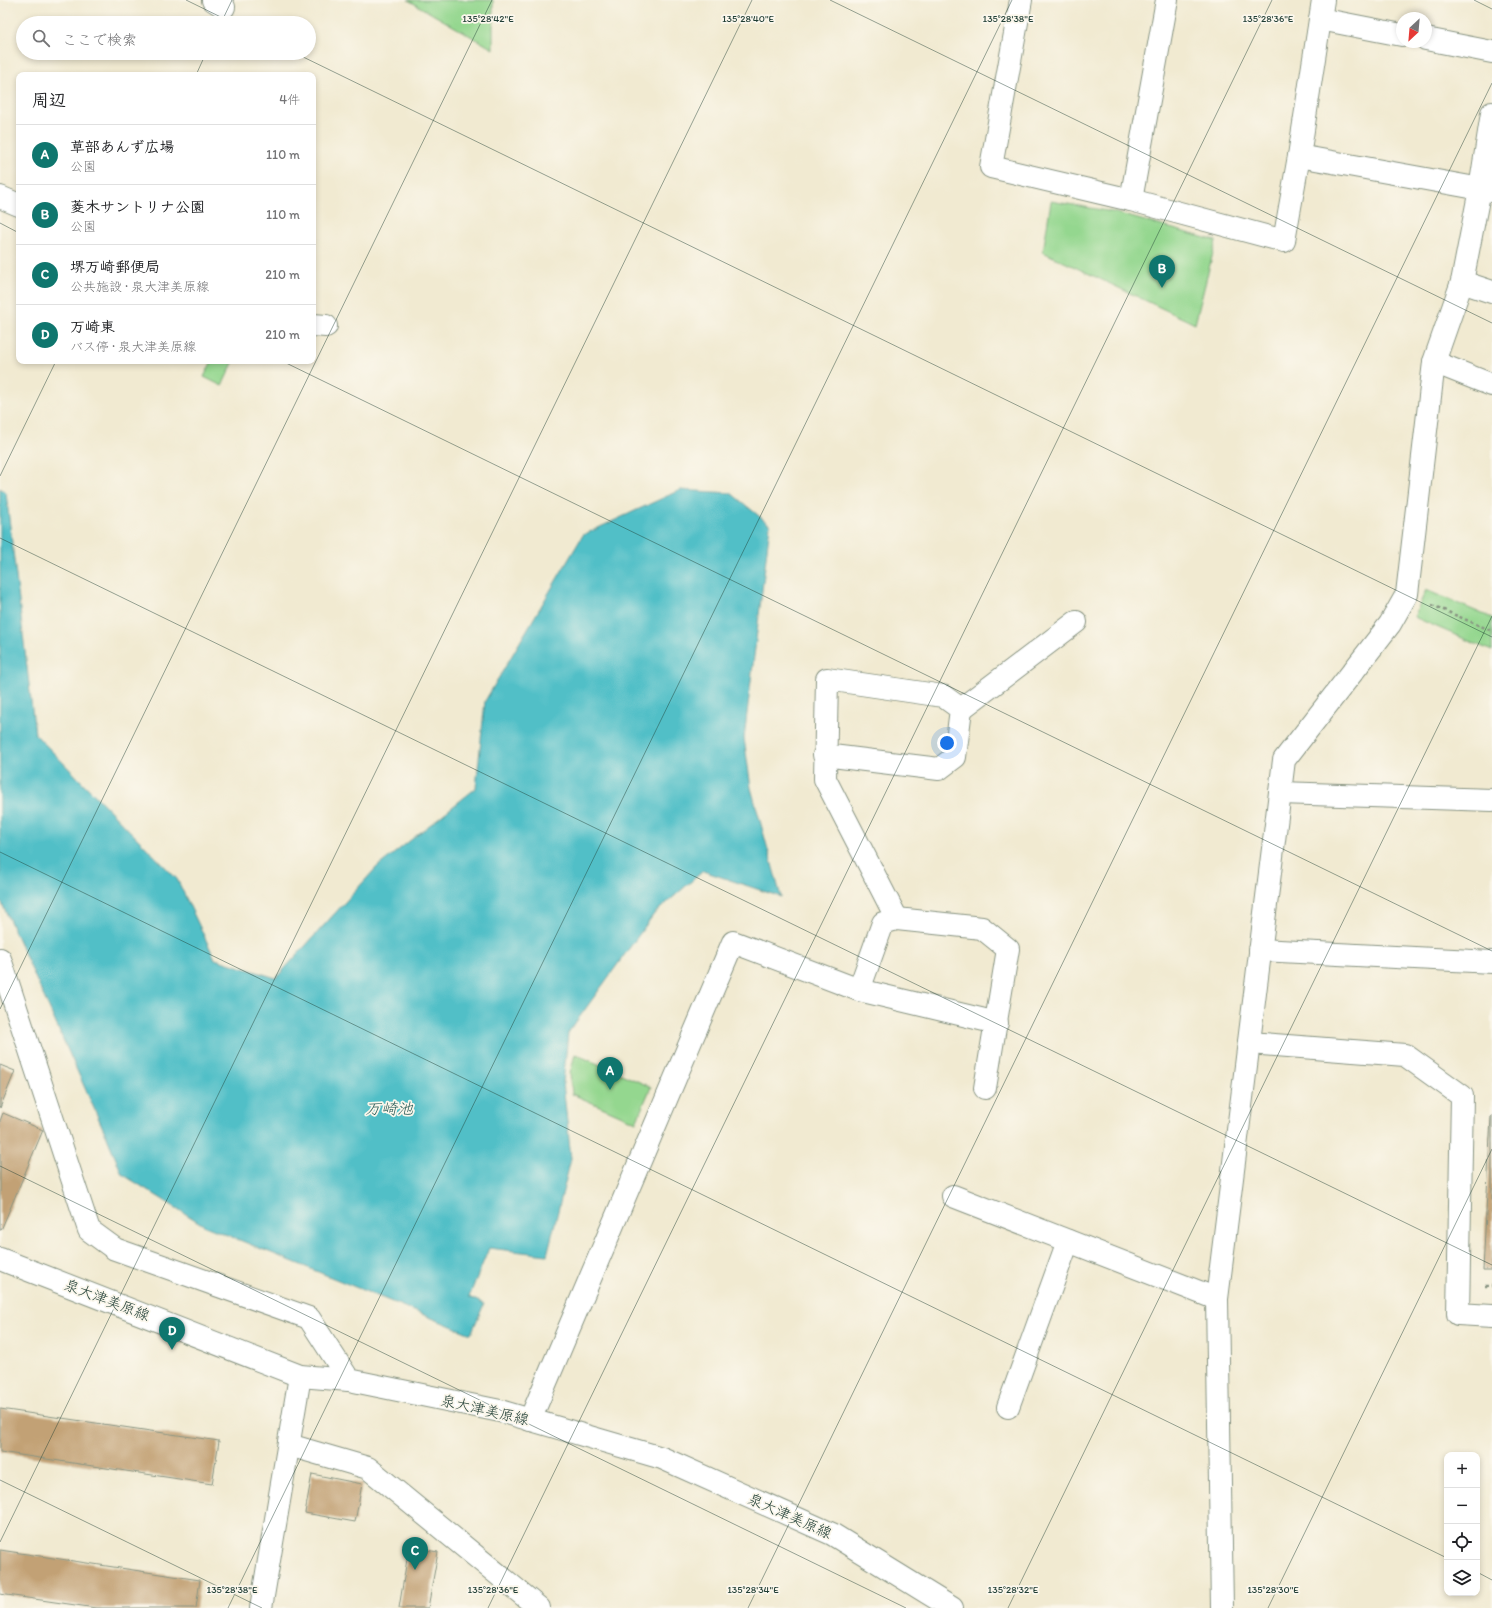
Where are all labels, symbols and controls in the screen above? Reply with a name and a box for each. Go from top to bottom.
text: 135°28'42"E [462,12,514,25]
text: 135°28'40"E [722,12,775,25]
text: 135°28'38"E [983,12,1034,25]
text: 135°28'36"E [1243,12,1294,25]
north arrow [1396,12,1432,48]
search box [16,16,316,60]
icon: search [30,27,52,49]
text: ここで検索 [62,31,137,49]
text: 周辺 [32,90,66,110]
text: 4件 [279,92,300,107]
text: 草部あんず広場 [70,138,174,156]
text: A [41,147,49,162]
text: 110 m [266,147,300,162]
text: 公園 [70,159,96,174]
text: 菱木サントリナ公園 [70,198,205,216]
text: B [41,207,49,222]
text: 110 m [266,207,300,222]
text: 公園 [70,219,96,234]
pin: B [1149,255,1175,288]
text: 堺万崎郵便局 [70,258,160,276]
text: C [41,267,49,282]
text: 210 m [265,267,300,282]
text: 公共施設 · 泉大津美原線 [70,279,209,294]
text: 万崎東 [70,318,115,336]
text: D [41,327,49,342]
text: 210 m [265,327,300,342]
text: バス停 · 泉大津美原線 [70,339,196,354]
your location [937,733,957,753]
pin: A [597,1057,623,1090]
water label: 万崎池 [365,1099,414,1118]
street label: 泉大津美原線 [62,1275,152,1325]
pin: D [159,1317,185,1350]
street label: 泉大津美原線 [439,1391,531,1429]
map controls [1444,1452,1480,1596]
button: + [1444,1452,1480,1488]
button: − [1444,1488,1480,1524]
street label: 泉大津美原線 [745,1489,835,1543]
button: locate [1444,1524,1480,1560]
pin: C [402,1537,428,1570]
button: layers [1444,1560,1480,1596]
text: 135°28'38"E [207,1583,258,1596]
text: 135°28'36"E [468,1583,519,1596]
text: 135°28'34"E [727,1583,779,1596]
text: 135°28'32"E [988,1583,1039,1596]
text: 135°28'30"E [1247,1583,1299,1596]

